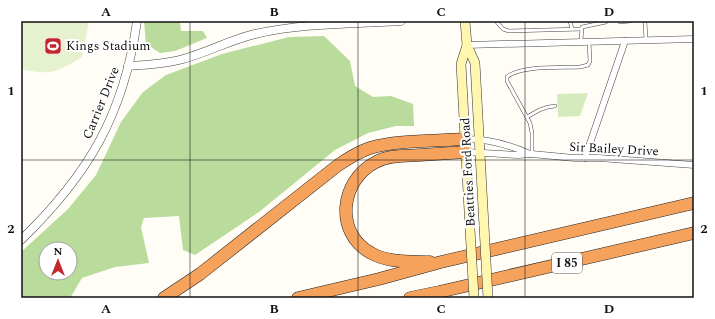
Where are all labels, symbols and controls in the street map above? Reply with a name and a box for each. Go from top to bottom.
text: A [101,2,111,22]
text: B [269,2,279,22]
text: C [436,2,446,22]
text: D [604,2,614,22]
sports icon: Kings Stadium [43,36,63,56]
place label: Kings Stadium [66,36,150,56]
street label: Carrier Drive [77,64,125,142]
text: 1 [7,81,15,101]
text: 1 [700,81,708,101]
street label: Beatties Ford Road [455,117,481,227]
street label: Sir Bailey Drive [569,137,659,161]
text: 2 [7,219,15,239]
text: 2 [700,219,708,239]
north arrow [38,241,78,281]
text: N [54,243,63,260]
road number: I 85 [552,253,582,273]
text: A [101,299,111,319]
text: B [269,299,279,319]
text: C [436,299,446,319]
text: D [604,299,614,319]

